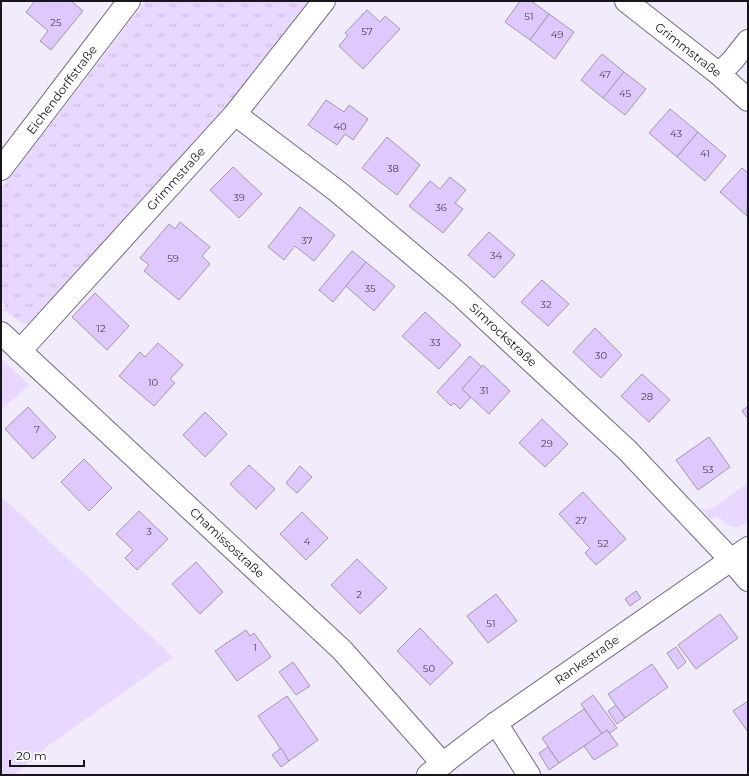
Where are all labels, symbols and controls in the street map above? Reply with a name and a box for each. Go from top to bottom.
house number: 51 [524,10,534,23]
house number: 25 [50,16,62,29]
street label: Grimmstraße [652,19,724,80]
house number: 57 [361,25,373,38]
house number: 49 [551,28,563,41]
street label: Eichendorffstraße [23,42,100,137]
house number: 47 [599,68,611,81]
house number: 45 [619,87,631,100]
house number: 40 [333,120,347,133]
house number: 43 [670,127,682,140]
street label: Grimmstraße [143,144,208,213]
house number: 41 [700,147,710,160]
house number: 38 [387,162,399,175]
house number: 39 [233,191,245,204]
house number: 36 [435,201,447,214]
house number: 37 [301,234,313,247]
house number: 34 [490,249,503,262]
house number: 59 [167,252,179,265]
house number: 35 [364,282,376,295]
house number: 32 [540,298,552,311]
street label: Simrockstraße [467,300,540,370]
house number: 12 [96,322,106,335]
house number: 33 [429,336,441,349]
house number: 30 [595,349,608,362]
house number: 10 [148,376,158,389]
house number: 31 [479,384,489,397]
house number: 28 [641,390,653,403]
house number: 7 [34,423,40,436]
house number: 29 [541,437,553,450]
house number: 53 [702,463,714,476]
street label: Chamissostraße [187,504,268,581]
house number: 27 [575,514,587,527]
house number: 3 [146,525,152,538]
house number: 4 [304,535,311,548]
house number: 52 [597,537,609,550]
house number: 2 [356,588,362,601]
house number: 51 [486,617,496,630]
street label: Rankestraße [552,632,622,687]
house number: 1 [253,641,257,654]
house number: 50 [423,662,436,675]
scale bar [10,742,84,768]
text: 20 m [16,748,47,763]

